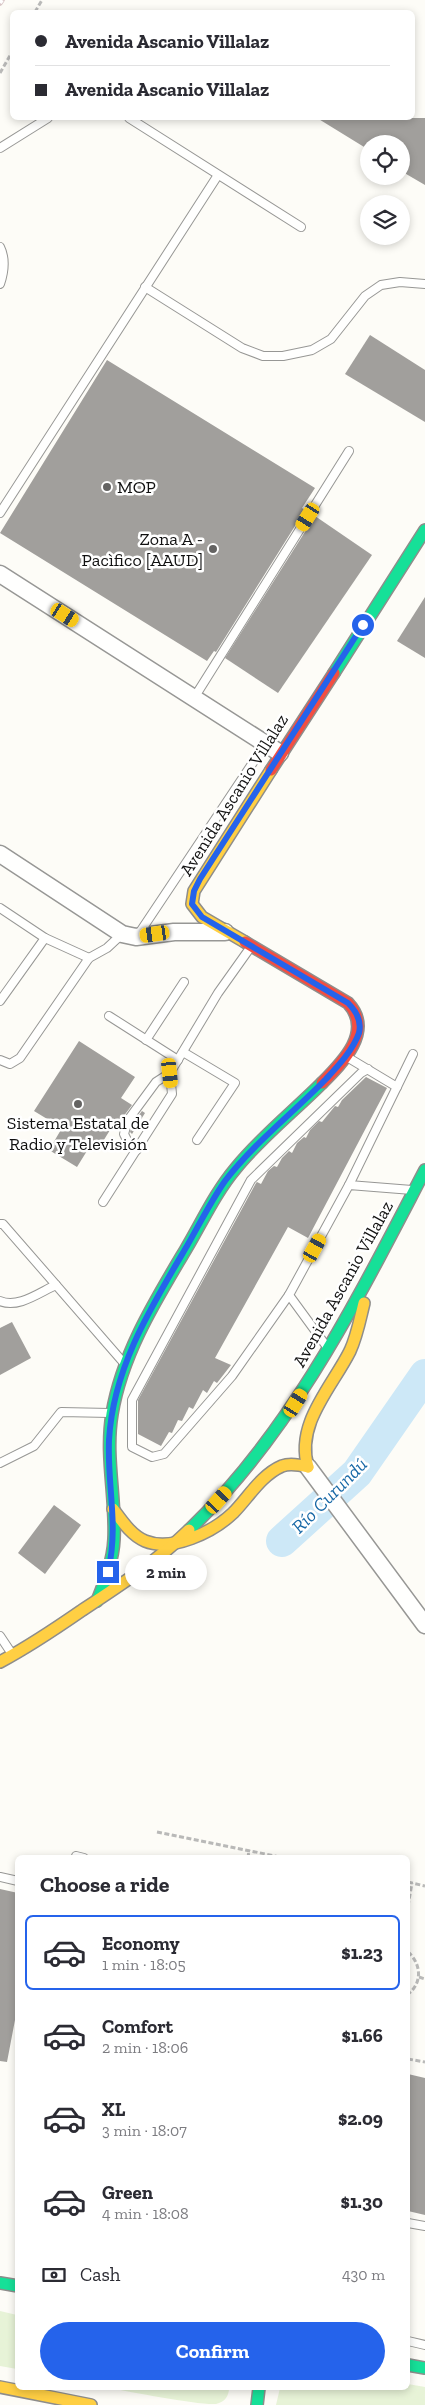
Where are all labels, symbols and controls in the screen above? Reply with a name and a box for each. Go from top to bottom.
text: Avenida Ascanio Villalaz [65,30,269,53]
text: Avenida Ascanio Villalaz [65,78,269,101]
map controls [360,135,410,245]
button: locate [360,135,410,185]
button: layers [360,195,410,245]
place label: MOP [117,476,156,498]
marker: MOP [101,481,113,493]
car [293,500,322,534]
place label: Zona A - Pacìfico [AAUD] [82,528,203,571]
marker: Zona A - Pacìfico [AAUD] [207,543,219,555]
car [48,601,81,629]
route start [352,614,374,636]
street label: Avenida Ascanio Villalaz [175,710,293,880]
car [139,924,170,944]
car [160,1057,179,1089]
marker: Sistema Estatal de Radio y Televisión [72,1098,84,1110]
place label: Sistema Estatal de Radio y Televisión [7,1112,149,1155]
street label: Avenida Ascanio Villalaz [288,1197,398,1371]
car [301,1231,328,1265]
car [281,1386,310,1420]
water label: Río Curundú [287,1453,372,1538]
car [203,1484,234,1516]
callout: 2 min [126,1554,208,1590]
route end [97,1561,119,1583]
text: 2 min [146,1563,186,1582]
text: Choose a ride [40,1871,170,1898]
icon: car [42,1930,87,1975]
text: Economy [102,1932,180,1955]
text: $1.23 [341,1941,383,1964]
text: 1 min · 18:05 [102,1955,186,1974]
icon: car [42,2013,87,2058]
text: Comfort [102,2015,173,2038]
text: $1.66 [342,2024,383,2047]
text: 2 min · 18:06 [102,2038,188,2057]
icon: car [42,2096,87,2141]
text: XL [102,2098,125,2121]
text: $2.09 [338,2107,383,2130]
text: 3 min · 18:07 [102,2121,187,2140]
icon: car [42,2179,87,2224]
text: Green [102,2181,153,2204]
text: $1.30 [341,2190,383,2213]
text: 4 min · 18:08 [102,2204,189,2223]
icon: cash [40,2261,68,2289]
text: Cash [80,2263,120,2286]
text: 430 m [342,2265,385,2284]
button: Confirm [40,2322,385,2380]

